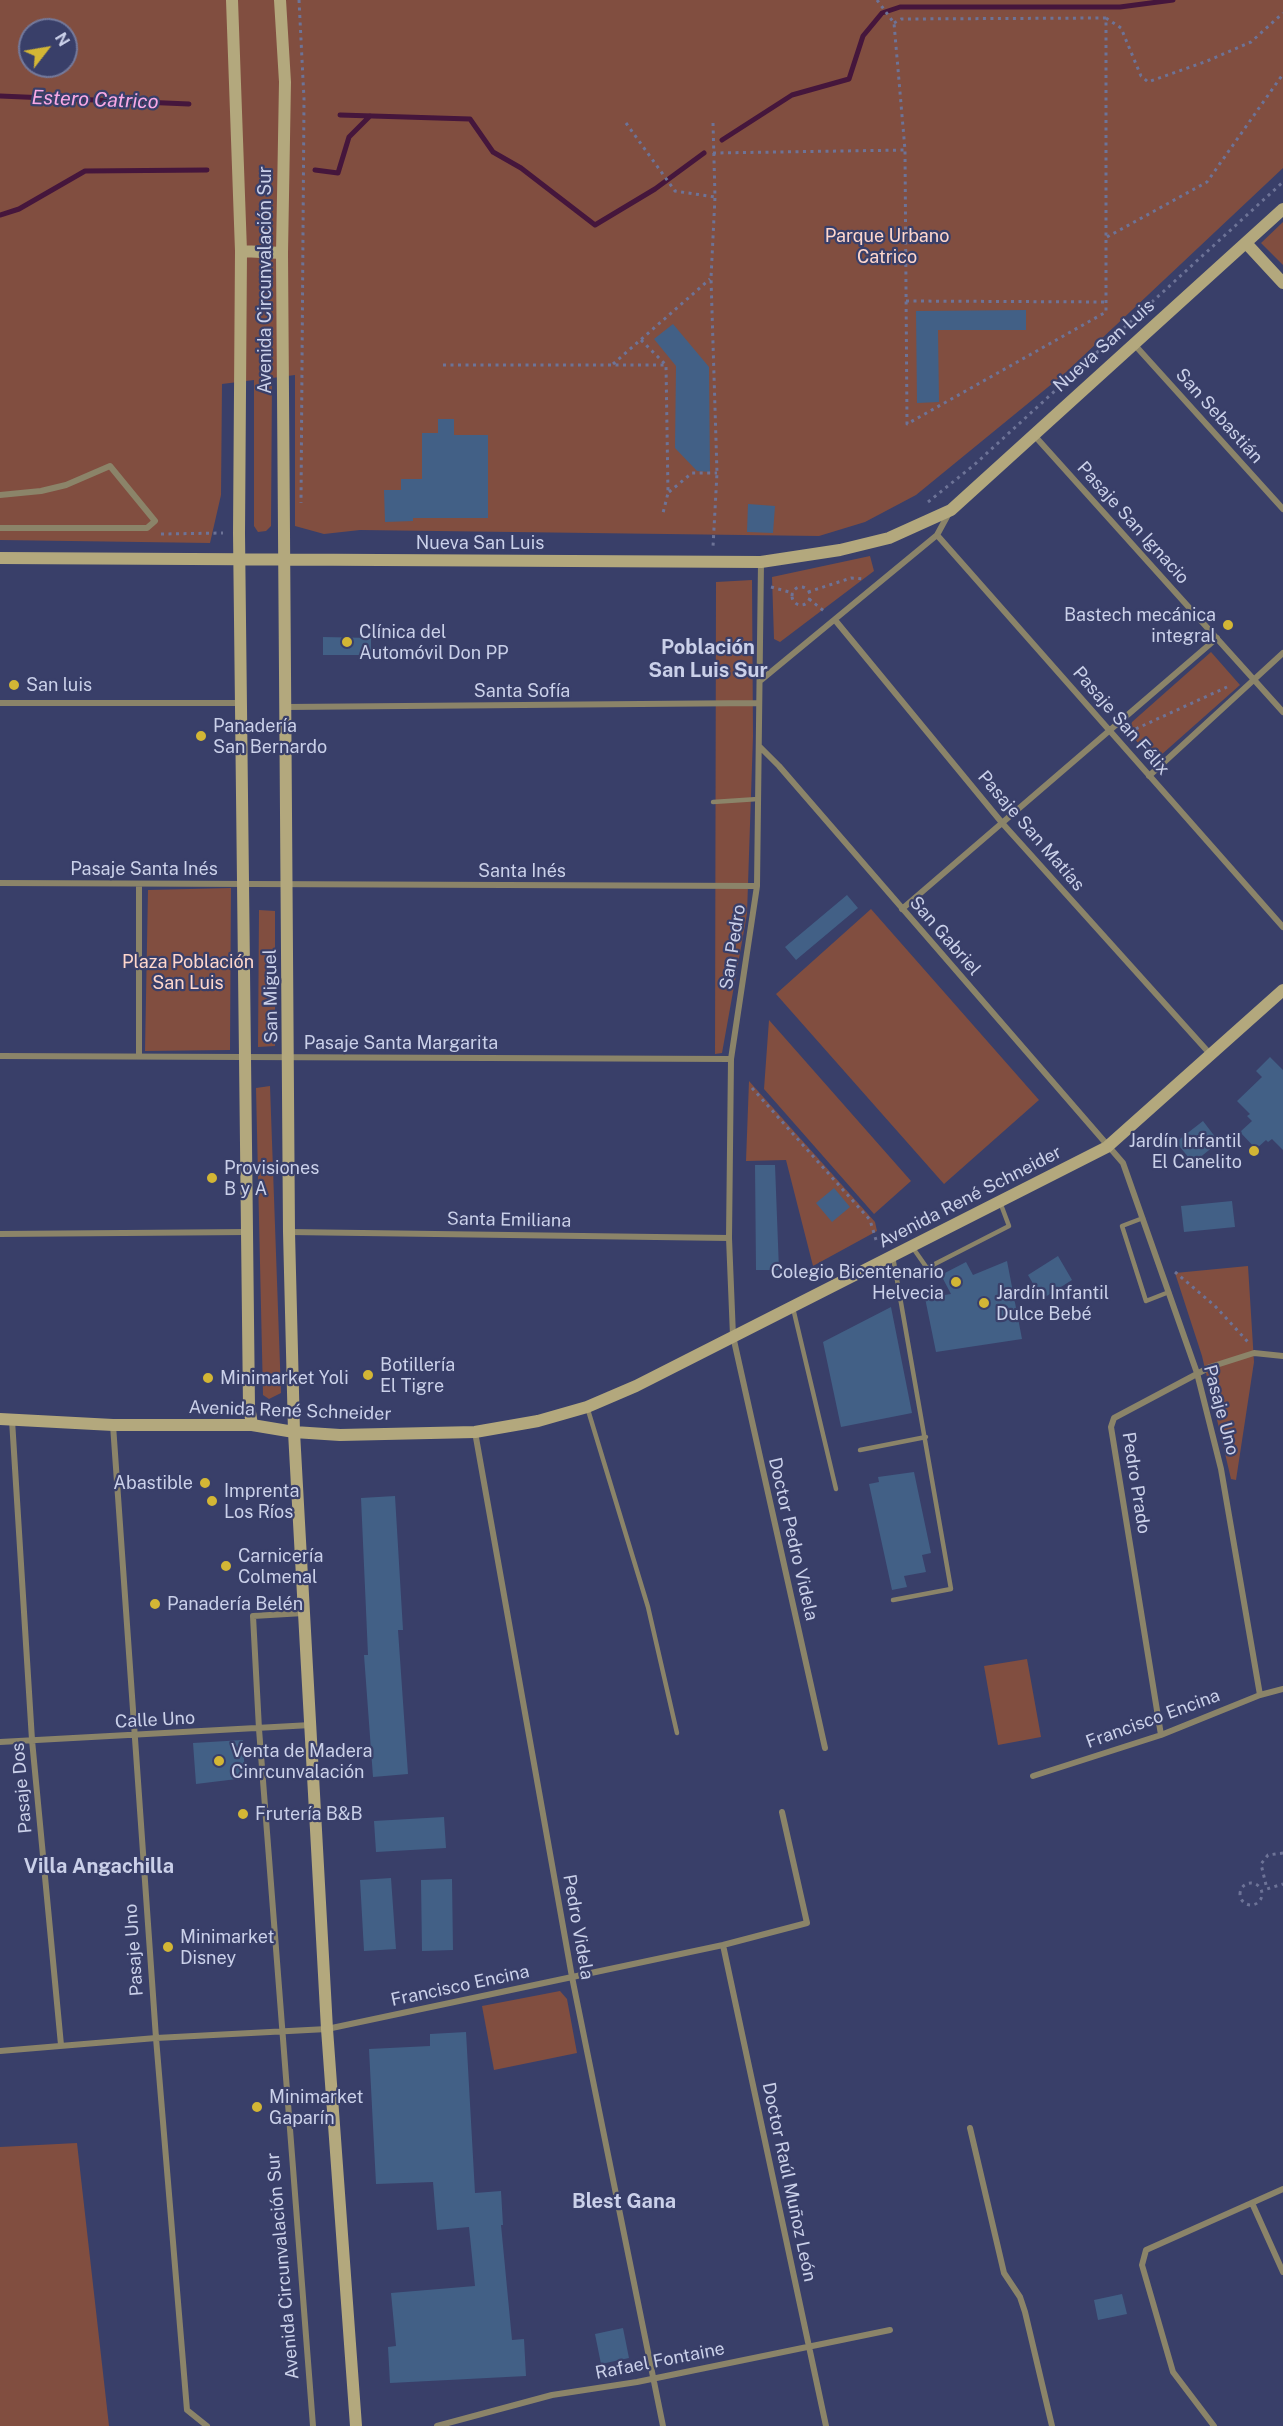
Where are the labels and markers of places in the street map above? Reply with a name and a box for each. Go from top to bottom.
place label: Bastech mecánica integral [1064,604,1216,646]
marker: Bastech mecánica integral [1221,618,1235,632]
place label: Clínica del Automóvil Don PP [359,621,508,664]
marker: Clínica del Automóvil Don PP [340,635,354,649]
place label: San luis [26,674,92,696]
marker: San luis [7,678,21,692]
place label: Panadería San Bernardo [213,715,327,758]
marker: Panadería San Bernardo [194,729,208,743]
place label: Jardín Infantil El Canelito [1129,1130,1242,1172]
marker: Jardín Infantil El Canelito [1247,1144,1261,1158]
place label: Provisiones B y A [224,1157,319,1200]
marker: Provisiones B y A [205,1171,219,1185]
place label: Colegio Bicentenario Helvecia [771,1261,944,1304]
marker: Colegio Bicentenario Helvecia [949,1275,963,1289]
place label: Jardín Infantil Dulce Bebé [996,1282,1109,1324]
marker: Jardín Infantil Dulce Bebé [977,1296,991,1310]
place label: Botillería El Tigre [380,1354,455,1396]
place label: Minimarket Yoli [220,1367,349,1389]
marker: Botillería El Tigre [361,1368,375,1382]
marker: Minimarket Yoli [201,1371,215,1385]
place label: Abastible [113,1472,193,1494]
marker: Abastible [198,1476,212,1490]
place label: Imprenta Los Ríos [224,1480,299,1522]
marker: Imprenta Los Ríos [205,1494,219,1508]
place label: Carnicería Colmenal [238,1545,323,1588]
marker: Carnicería Colmenal [219,1559,233,1573]
place label: Panadería Belén [167,1593,303,1615]
marker: Panadería Belén [148,1597,162,1611]
place label: Venta de Madera Cinrcunvalación [231,1740,372,1782]
marker: Venta de Madera Cinrcunvalación [212,1754,226,1768]
place label: Frutería B&B [255,1803,363,1825]
marker: Frutería B&B [236,1807,250,1821]
place label: Minimarket Disney [180,1926,274,1968]
marker: Minimarket Disney [161,1940,175,1954]
place label: Minimarket Gaparín [269,2086,363,2128]
marker: Minimarket Gaparín [250,2100,264,2114]

